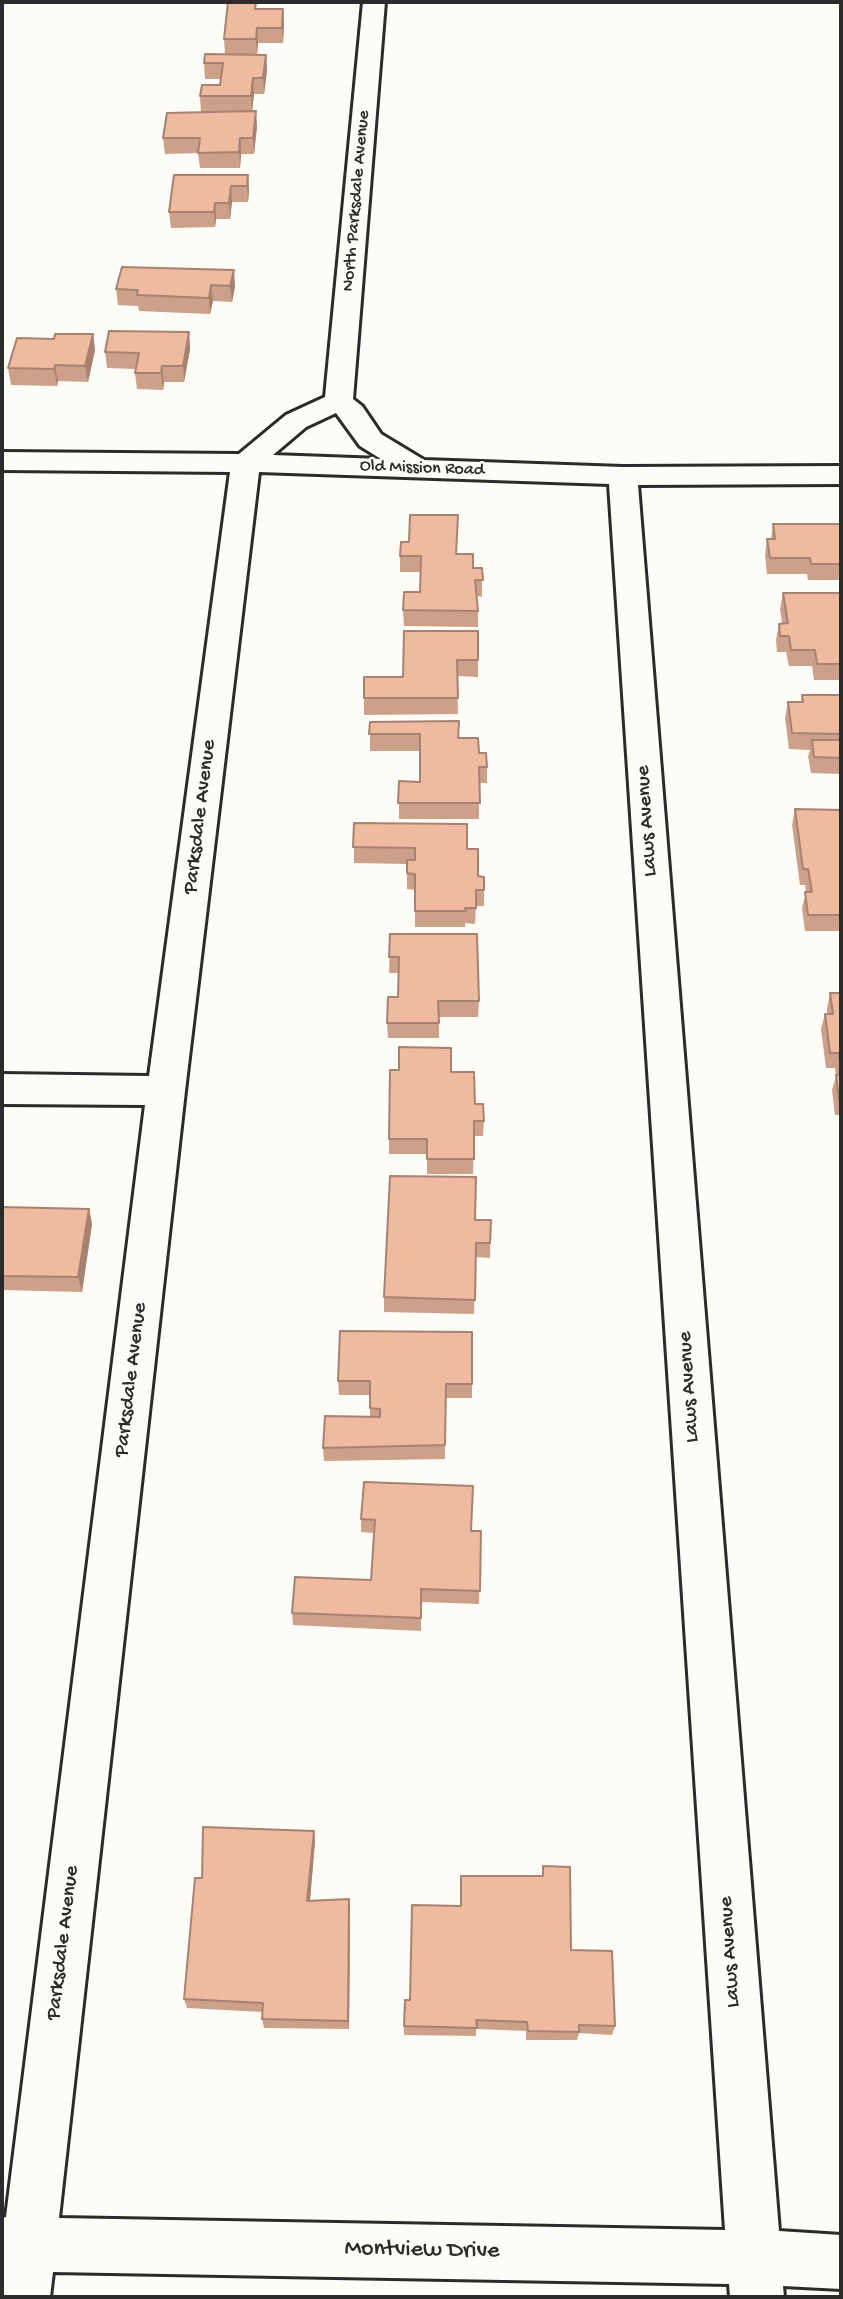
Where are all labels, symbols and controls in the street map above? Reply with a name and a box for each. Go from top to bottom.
street label: North Parksdale Avenue [338,109,376,293]
street label: Old Mission Road [359,456,485,482]
street label: Parksdale Avenue [179,738,223,896]
street label: Laws Avenue [632,765,664,877]
street label: Parksdale Avenue [110,1301,154,1459]
street label: Laws Avenue [674,1331,706,1443]
street label: Parksdale Avenue [42,1864,86,2022]
street label: Laws Avenue [715,1896,747,2008]
street label: Montview Drive [344,2235,500,2267]

